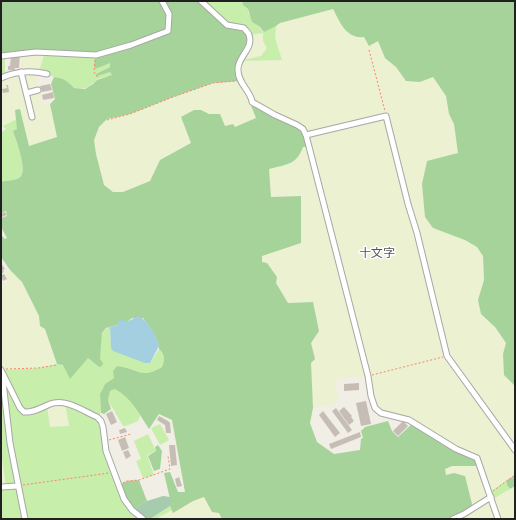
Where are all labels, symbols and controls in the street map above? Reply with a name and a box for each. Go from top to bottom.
district label: 十文字 [359,246,395,261]

